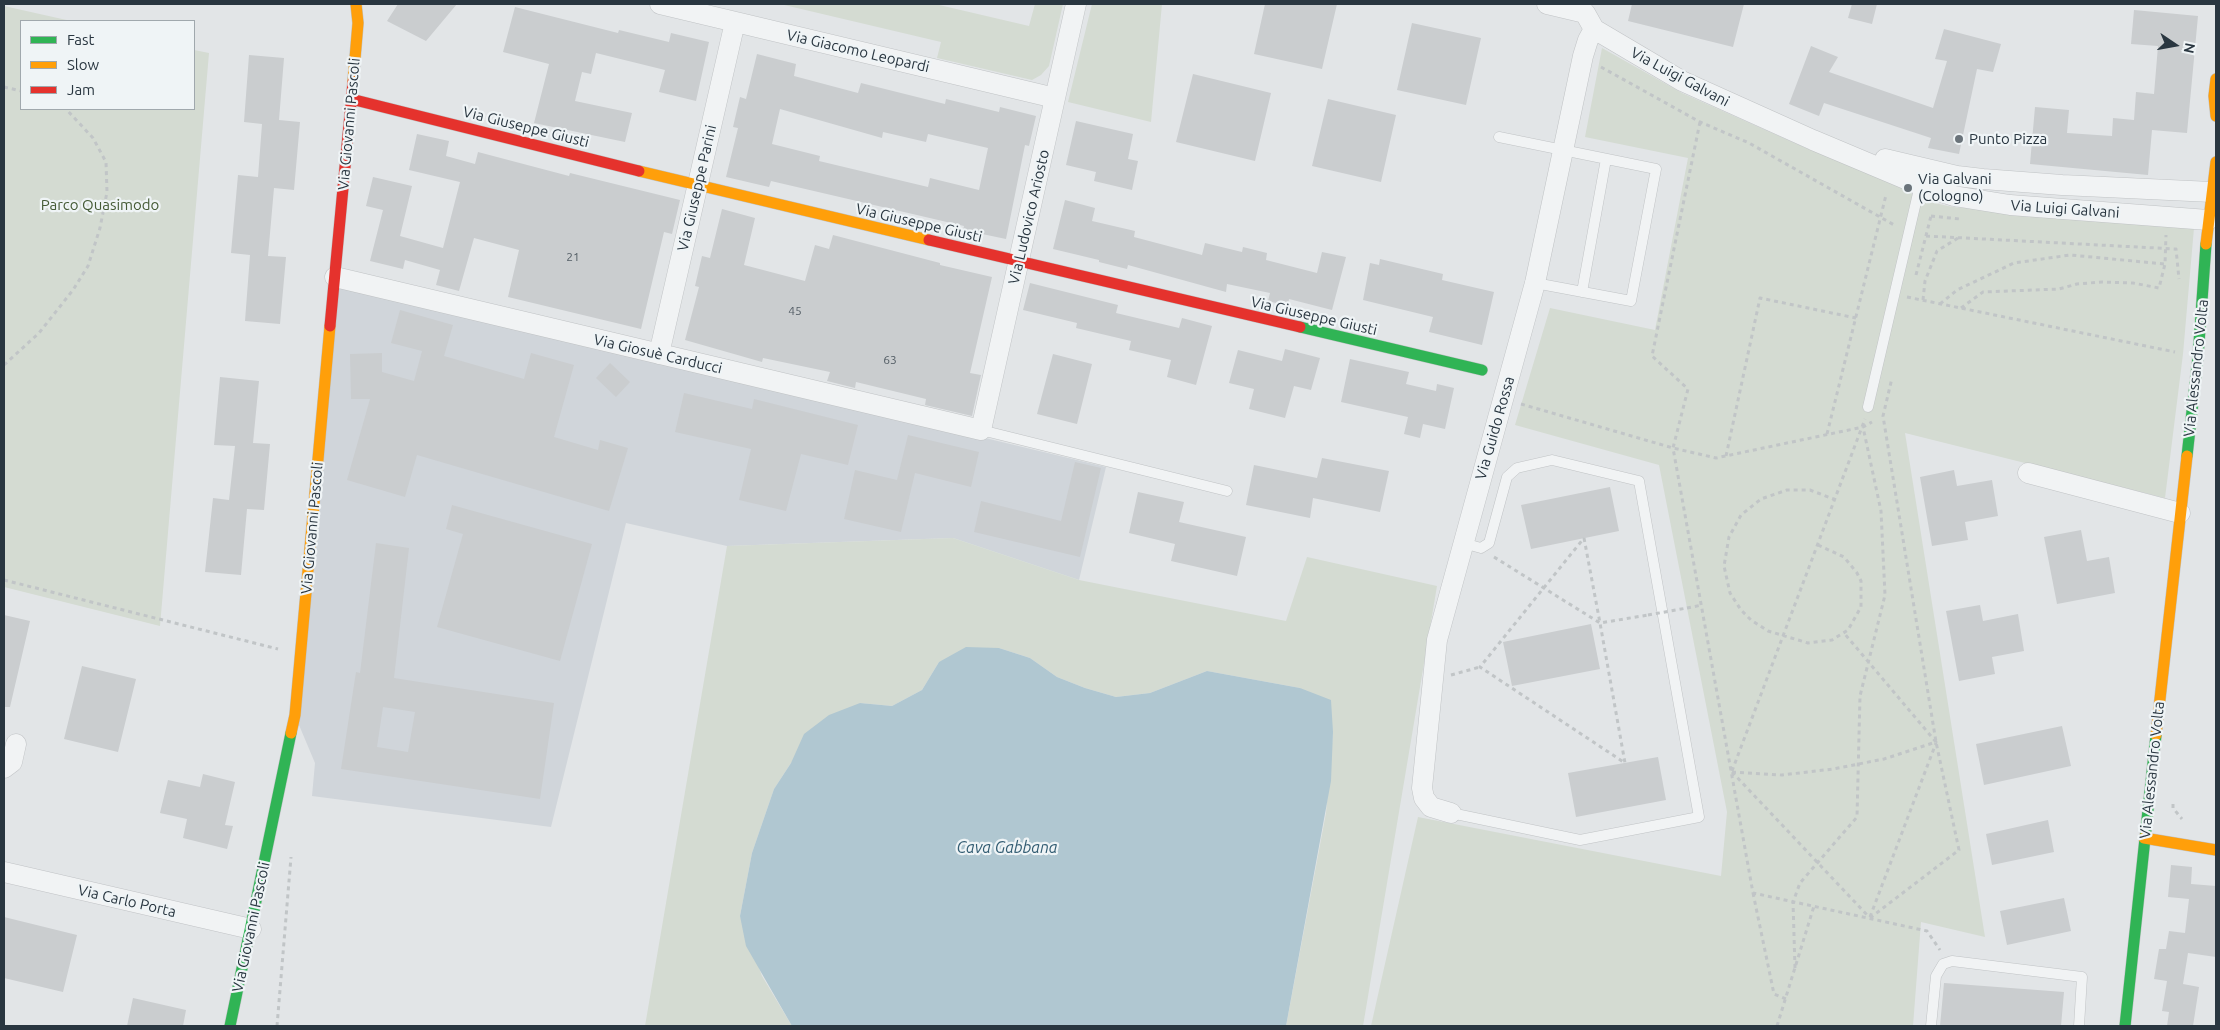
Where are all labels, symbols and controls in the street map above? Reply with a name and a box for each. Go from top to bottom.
legend [20,20,195,110]
north arrow [2150,20,2200,70]
street label: Via Giacomo Leopardi [785,26,931,76]
text: Fast [67,31,94,48]
text: N [2181,41,2199,55]
street label: Via Luigi Galvani [1628,43,1732,111]
text: Slow [67,56,99,73]
street label: Via Giovanni Pascoli [334,57,364,191]
text: Jam [67,81,95,98]
street label: Via Giuseppe Giusti [461,103,591,151]
street label: Via Giuseppe Parini [674,123,720,253]
place label: Punto Pizza [1969,130,2047,148]
marker: Punto Pizza [1953,133,1965,145]
street label: Via Ludovico Ariosto [1005,148,1053,286]
place label: Via Galvani (Cologno) [1918,170,1992,205]
marker: Via Galvani (Cologno) [1902,182,1914,194]
park label: Parco Quasimodo [41,196,159,214]
street label: Via Luigi Galvani [2010,196,2120,222]
street label: Via Giuseppe Giusti [854,200,984,246]
house number: 21 [566,250,580,264]
street label: Via Giuseppe Giusti [1249,293,1379,339]
street label: Via Alessandro Volta [2180,298,2212,438]
house number: 45 [788,304,802,318]
street label: Via Giosuè Carducci [592,330,724,378]
house number: 63 [883,353,897,367]
street label: Via Guido Rossa [1472,374,1518,482]
street label: Via Giovanni Pascoli [297,461,327,595]
street label: Via Alessandro Volta [2136,700,2168,840]
water label: Cava Gabbana [957,838,1057,858]
street label: Via Giovanni Pascoli [228,860,274,994]
street label: Via Carlo Porta [76,881,178,921]

